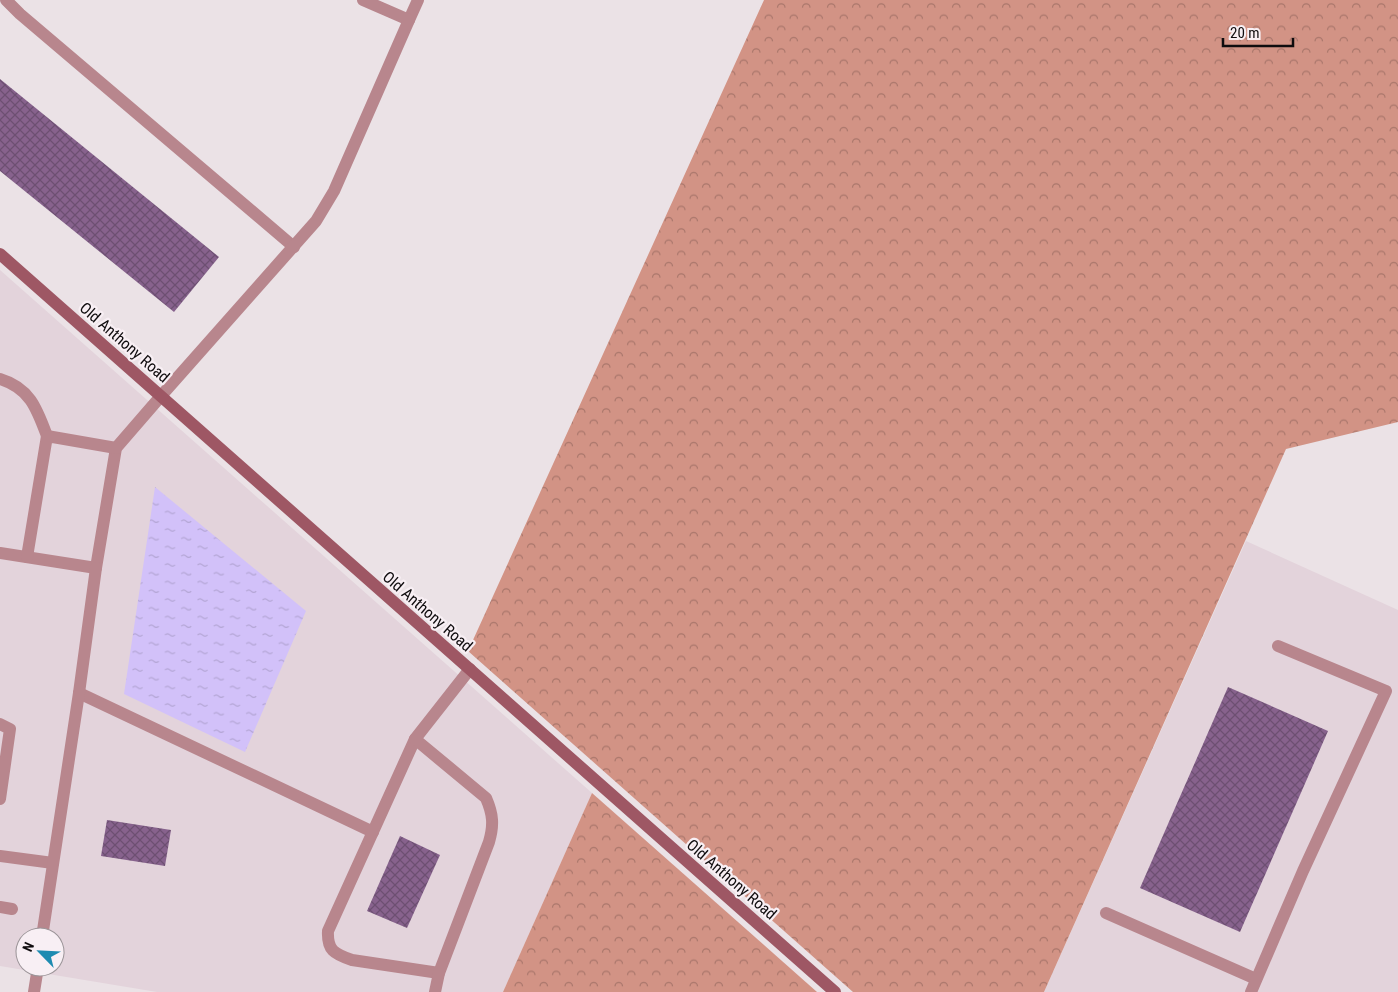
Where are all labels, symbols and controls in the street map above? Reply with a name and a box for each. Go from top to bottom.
scale bar [1223,15,1293,47]
text: 20 m [1230,24,1260,42]
street label: Old Anthony Road [76,298,173,386]
street label: Old Anthony Road [379,567,476,655]
street label: Old Anthony Road [683,835,780,923]
north arrow [15,927,65,977]
text: N [19,940,37,954]

